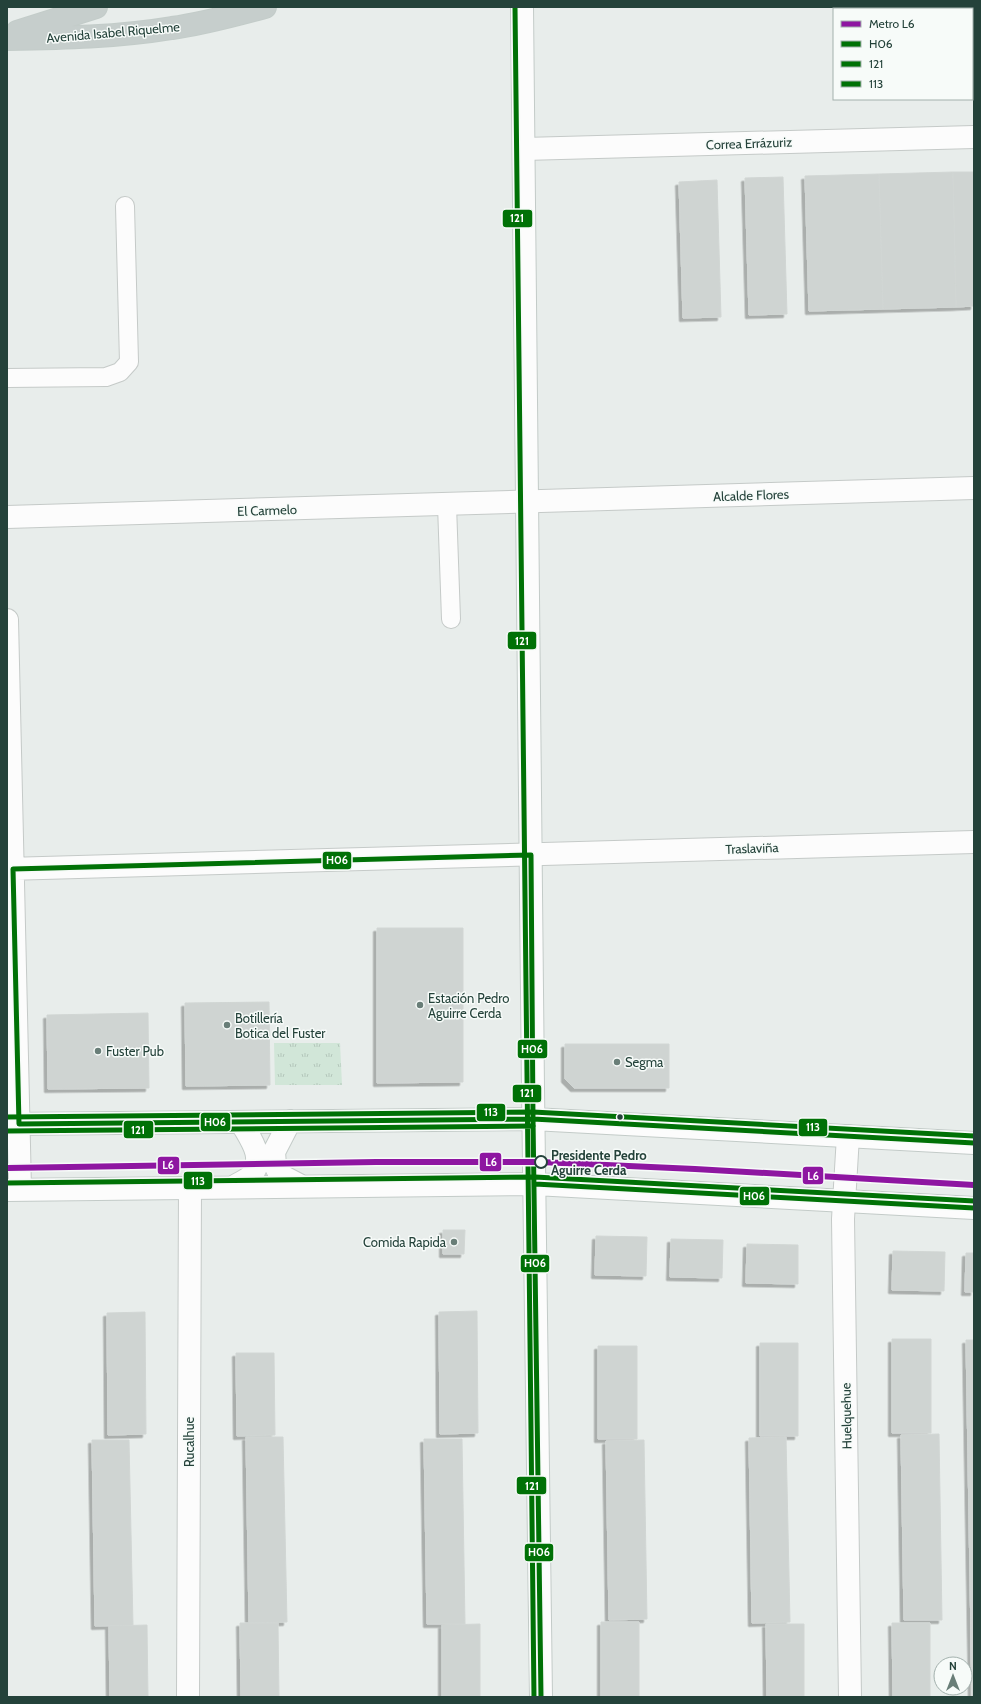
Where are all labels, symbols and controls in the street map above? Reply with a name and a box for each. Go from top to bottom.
legend [833,8,973,100]
text: Metro L6 [869,16,915,31]
street label: Avenida Isabel Riquelme [46,18,181,46]
text: H06 [869,36,893,51]
text: 121 [869,56,883,71]
text: 113 [869,76,883,91]
street label: Correa Errázuriz [706,134,792,152]
line badge: 121 [502,209,533,228]
text: 121 [510,211,524,225]
street label: Alcalde Flores [713,486,790,504]
street label: El Carmelo [237,501,297,519]
line badge: 121 [507,631,537,650]
text: 121 [515,634,529,648]
street label: Traslaviña [725,839,780,857]
line badge: H06 [322,851,352,870]
text: H06 [326,853,348,867]
place label: Estación Pedro Aguirre Cerda [428,990,509,1021]
marker: Estación Pedro Aguirre Cerda [415,1000,425,1010]
place label: Botillería Botica del Fuster [235,1010,326,1041]
marker: Botillería Botica del Fuster [222,1020,232,1030]
line badge: H06 [517,1039,548,1059]
text: H06 [521,1042,543,1056]
place label: Fuster Pub [106,1043,164,1059]
marker: Fuster Pub [93,1046,103,1056]
place label: Segma [625,1054,664,1070]
marker: Segma [612,1057,622,1067]
line badge: 121 [512,1084,542,1103]
text: 121 [520,1086,534,1100]
line badge: 113 [476,1103,506,1122]
text: 113 [484,1105,498,1119]
line badge: H06 [200,1112,231,1132]
unlabelled marker [615,1112,625,1122]
text: H06 [204,1115,226,1129]
line badge: 113 [798,1118,828,1137]
line badge: 121 [123,1120,154,1139]
text: 113 [806,1120,820,1134]
text: 121 [131,1123,145,1137]
place label: Presidente Pedro Aguirre Cerda [551,1147,647,1178]
line badge: L6 [479,1152,502,1172]
text: L6 [485,1155,497,1169]
marker: Presidente Pedro Aguirre Cerda [534,1155,548,1169]
line badge: L6 [157,1156,180,1175]
text: L6 [162,1158,174,1172]
line badge: L6 [802,1166,824,1185]
text: L6 [807,1169,819,1183]
line badge: 113 [183,1171,213,1190]
text: 113 [191,1174,205,1188]
line badge: H06 [739,1186,770,1206]
text: H06 [743,1189,765,1203]
place label: Comida Rapida [363,1234,447,1250]
marker: Comida Rapida [449,1237,459,1247]
line badge: H06 [520,1254,550,1273]
text: H06 [524,1256,546,1270]
street label: Huelquehue [837,1382,855,1450]
street label: Rucalhue [181,1417,197,1467]
line badge: 121 [516,1476,547,1495]
text: 121 [525,1479,539,1493]
line badge: H06 [524,1543,554,1562]
text: H06 [528,1545,550,1559]
north arrow [933,1656,973,1696]
text: N [949,1659,957,1673]

